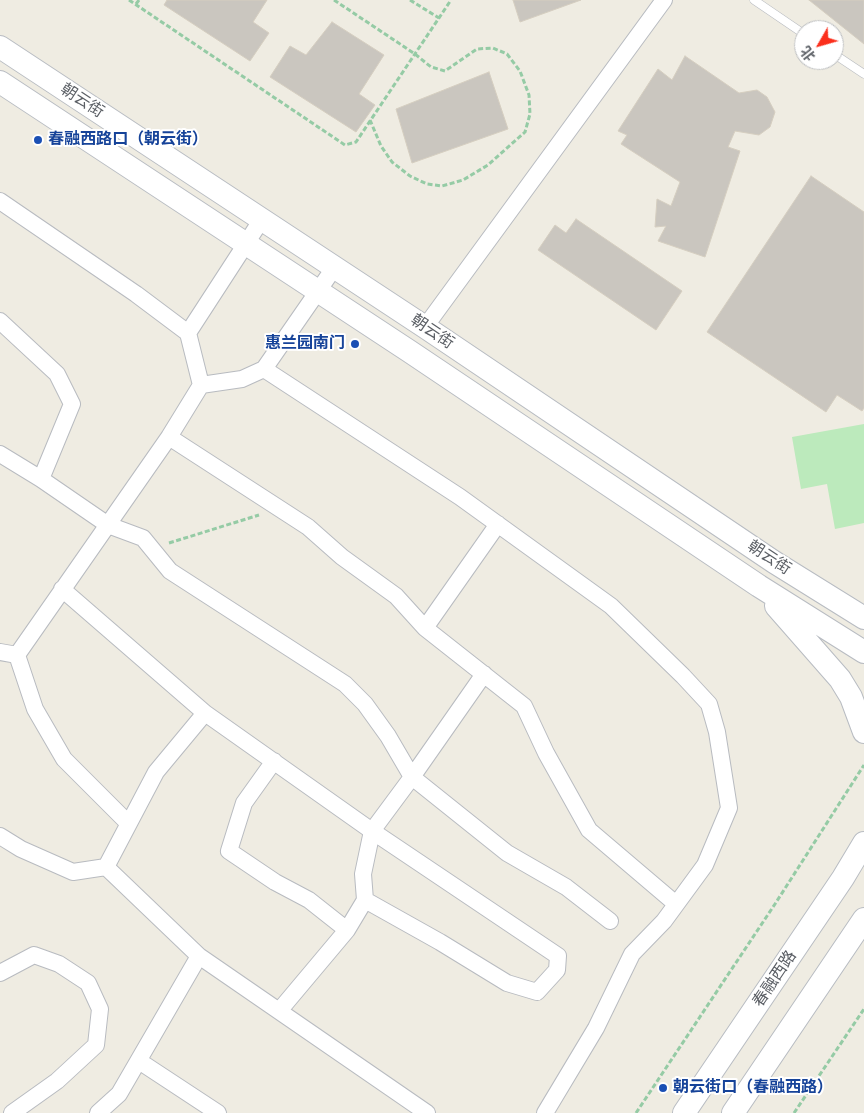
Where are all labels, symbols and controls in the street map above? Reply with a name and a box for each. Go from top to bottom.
north arrow [794,20,844,70]
text: 北 [797,43,819,65]
street label: 朝云街 [57,80,107,122]
place label: 春融西路口（朝云街） [48,130,208,150]
marker: 春融西路口（朝云街） [32,134,44,146]
street label: 朝云街 [407,311,457,353]
place label: 惠兰园南门 [265,334,345,354]
marker: 惠兰园南门 [349,338,361,350]
street label: 朝云街 [744,537,794,579]
street label: 春融西路 [749,947,801,1011]
place label: 朝云街口（春融西路） [673,1078,833,1098]
marker: 朝云街口（春融西路） [657,1082,669,1094]

